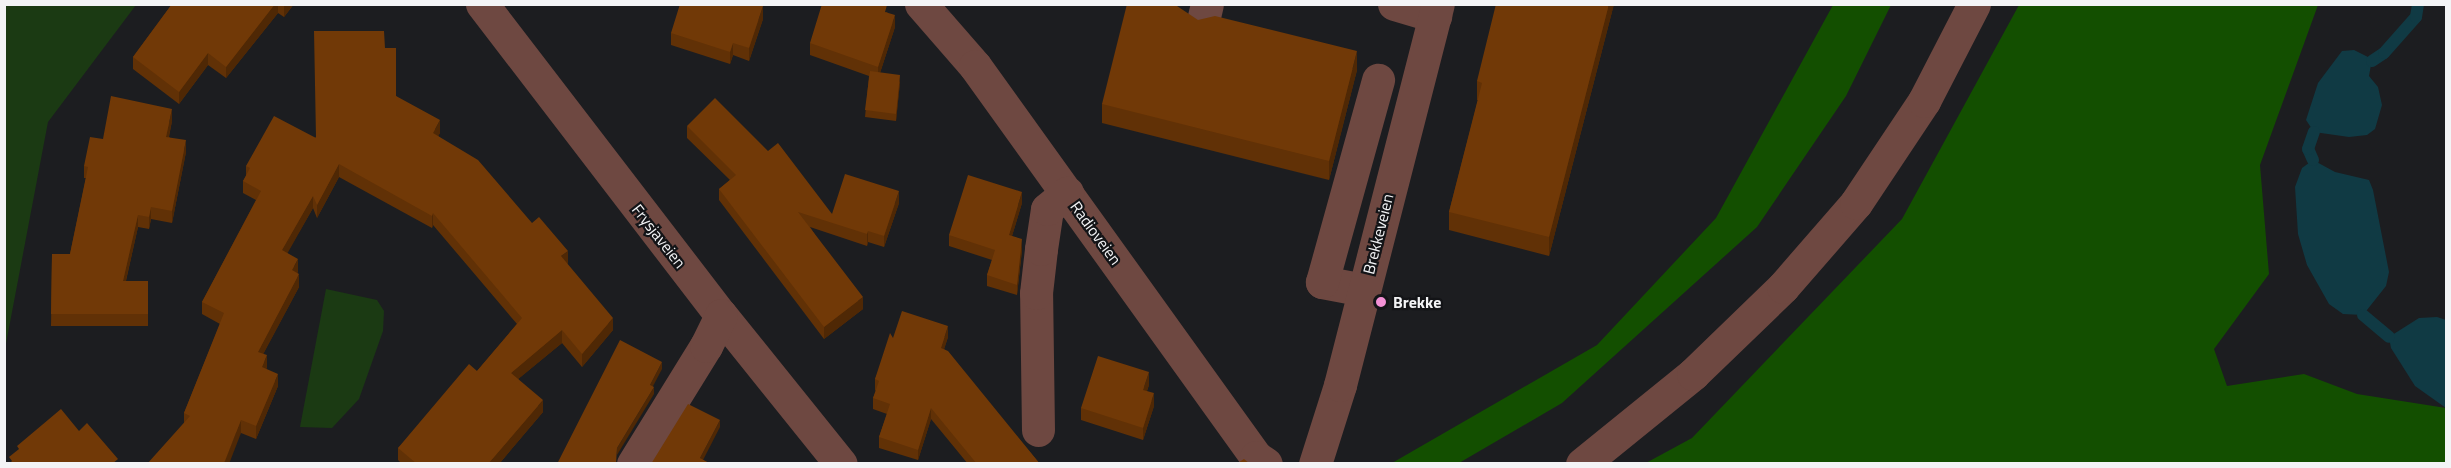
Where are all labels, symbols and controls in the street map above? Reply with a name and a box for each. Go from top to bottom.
street label: Brekkeveien [1359,192,1397,276]
street label: Radioveien [1066,197,1126,269]
street label: Frysjaveien [628,200,690,272]
place label: Brekke [1393,292,1441,312]
marker: Brekke [1374,295,1388,309]

